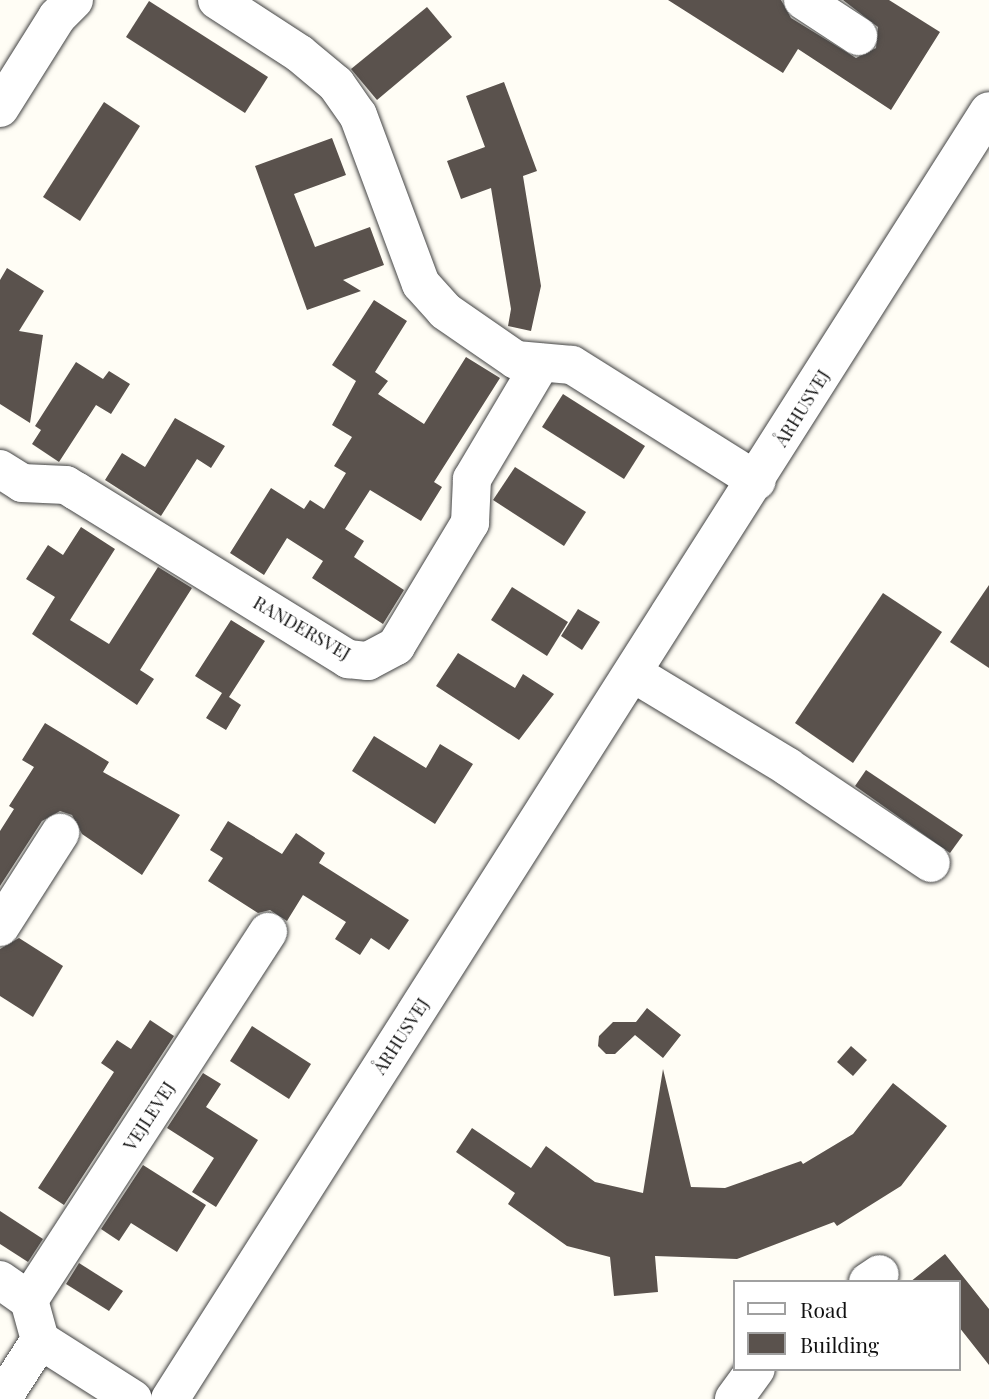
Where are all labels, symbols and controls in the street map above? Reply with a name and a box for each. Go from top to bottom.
street label: ÅRHUSVEJ [770,366,834,450]
street label: RANDERSVEJ [250,591,354,665]
street label: ÅRHUSVEJ [368,994,434,1078]
street label: VEJLEVEJ [119,1077,179,1155]
legend [734,1280,961,1371]
text: Road [800,1295,848,1323]
text: Building [800,1330,879,1358]

